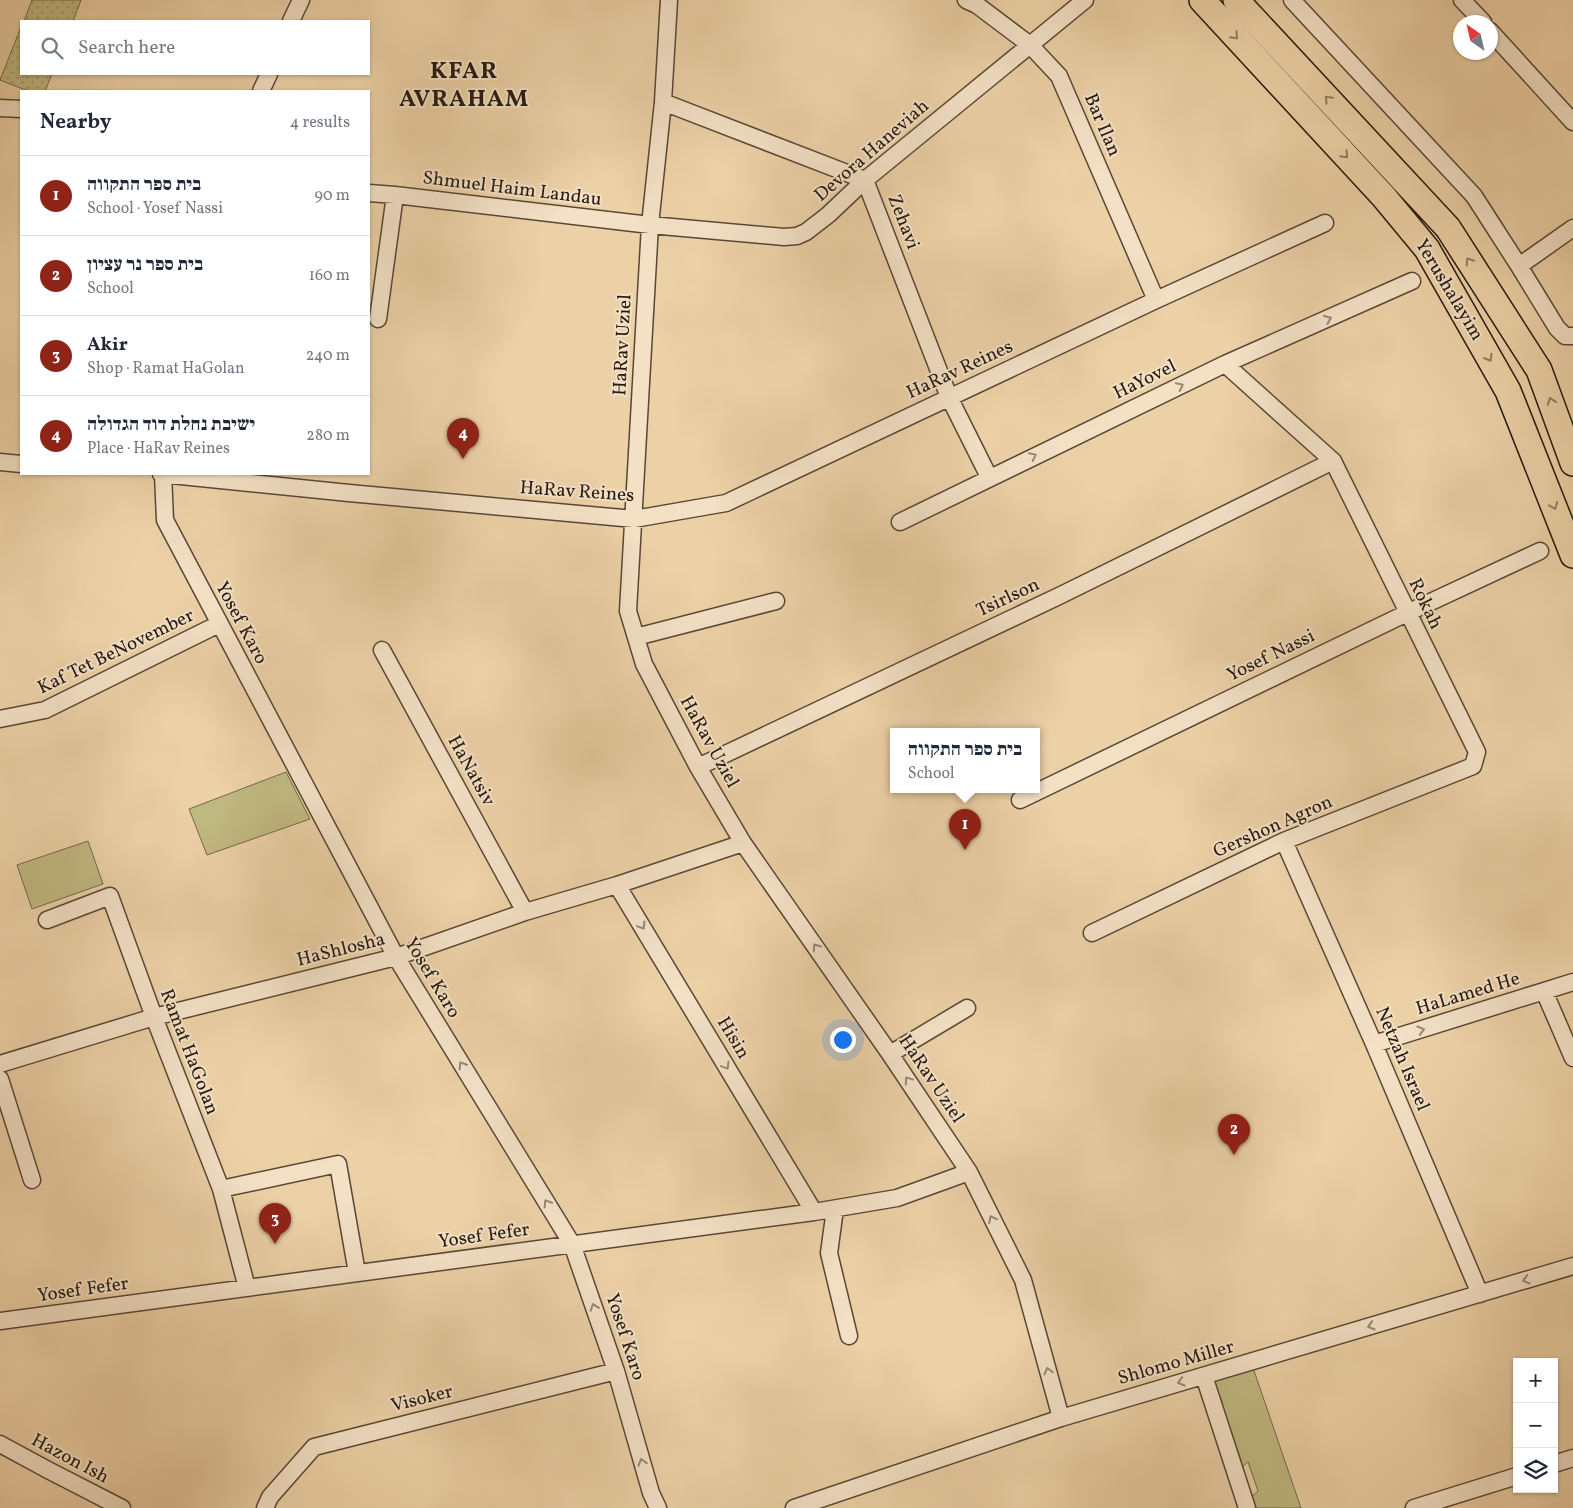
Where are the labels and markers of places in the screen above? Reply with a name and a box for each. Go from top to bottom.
pin: 4 [447,418,479,459]
pin: 1 [949,809,981,850]
pin: 2 [1218,1114,1250,1155]
pin: 3 [259,1203,291,1244]

